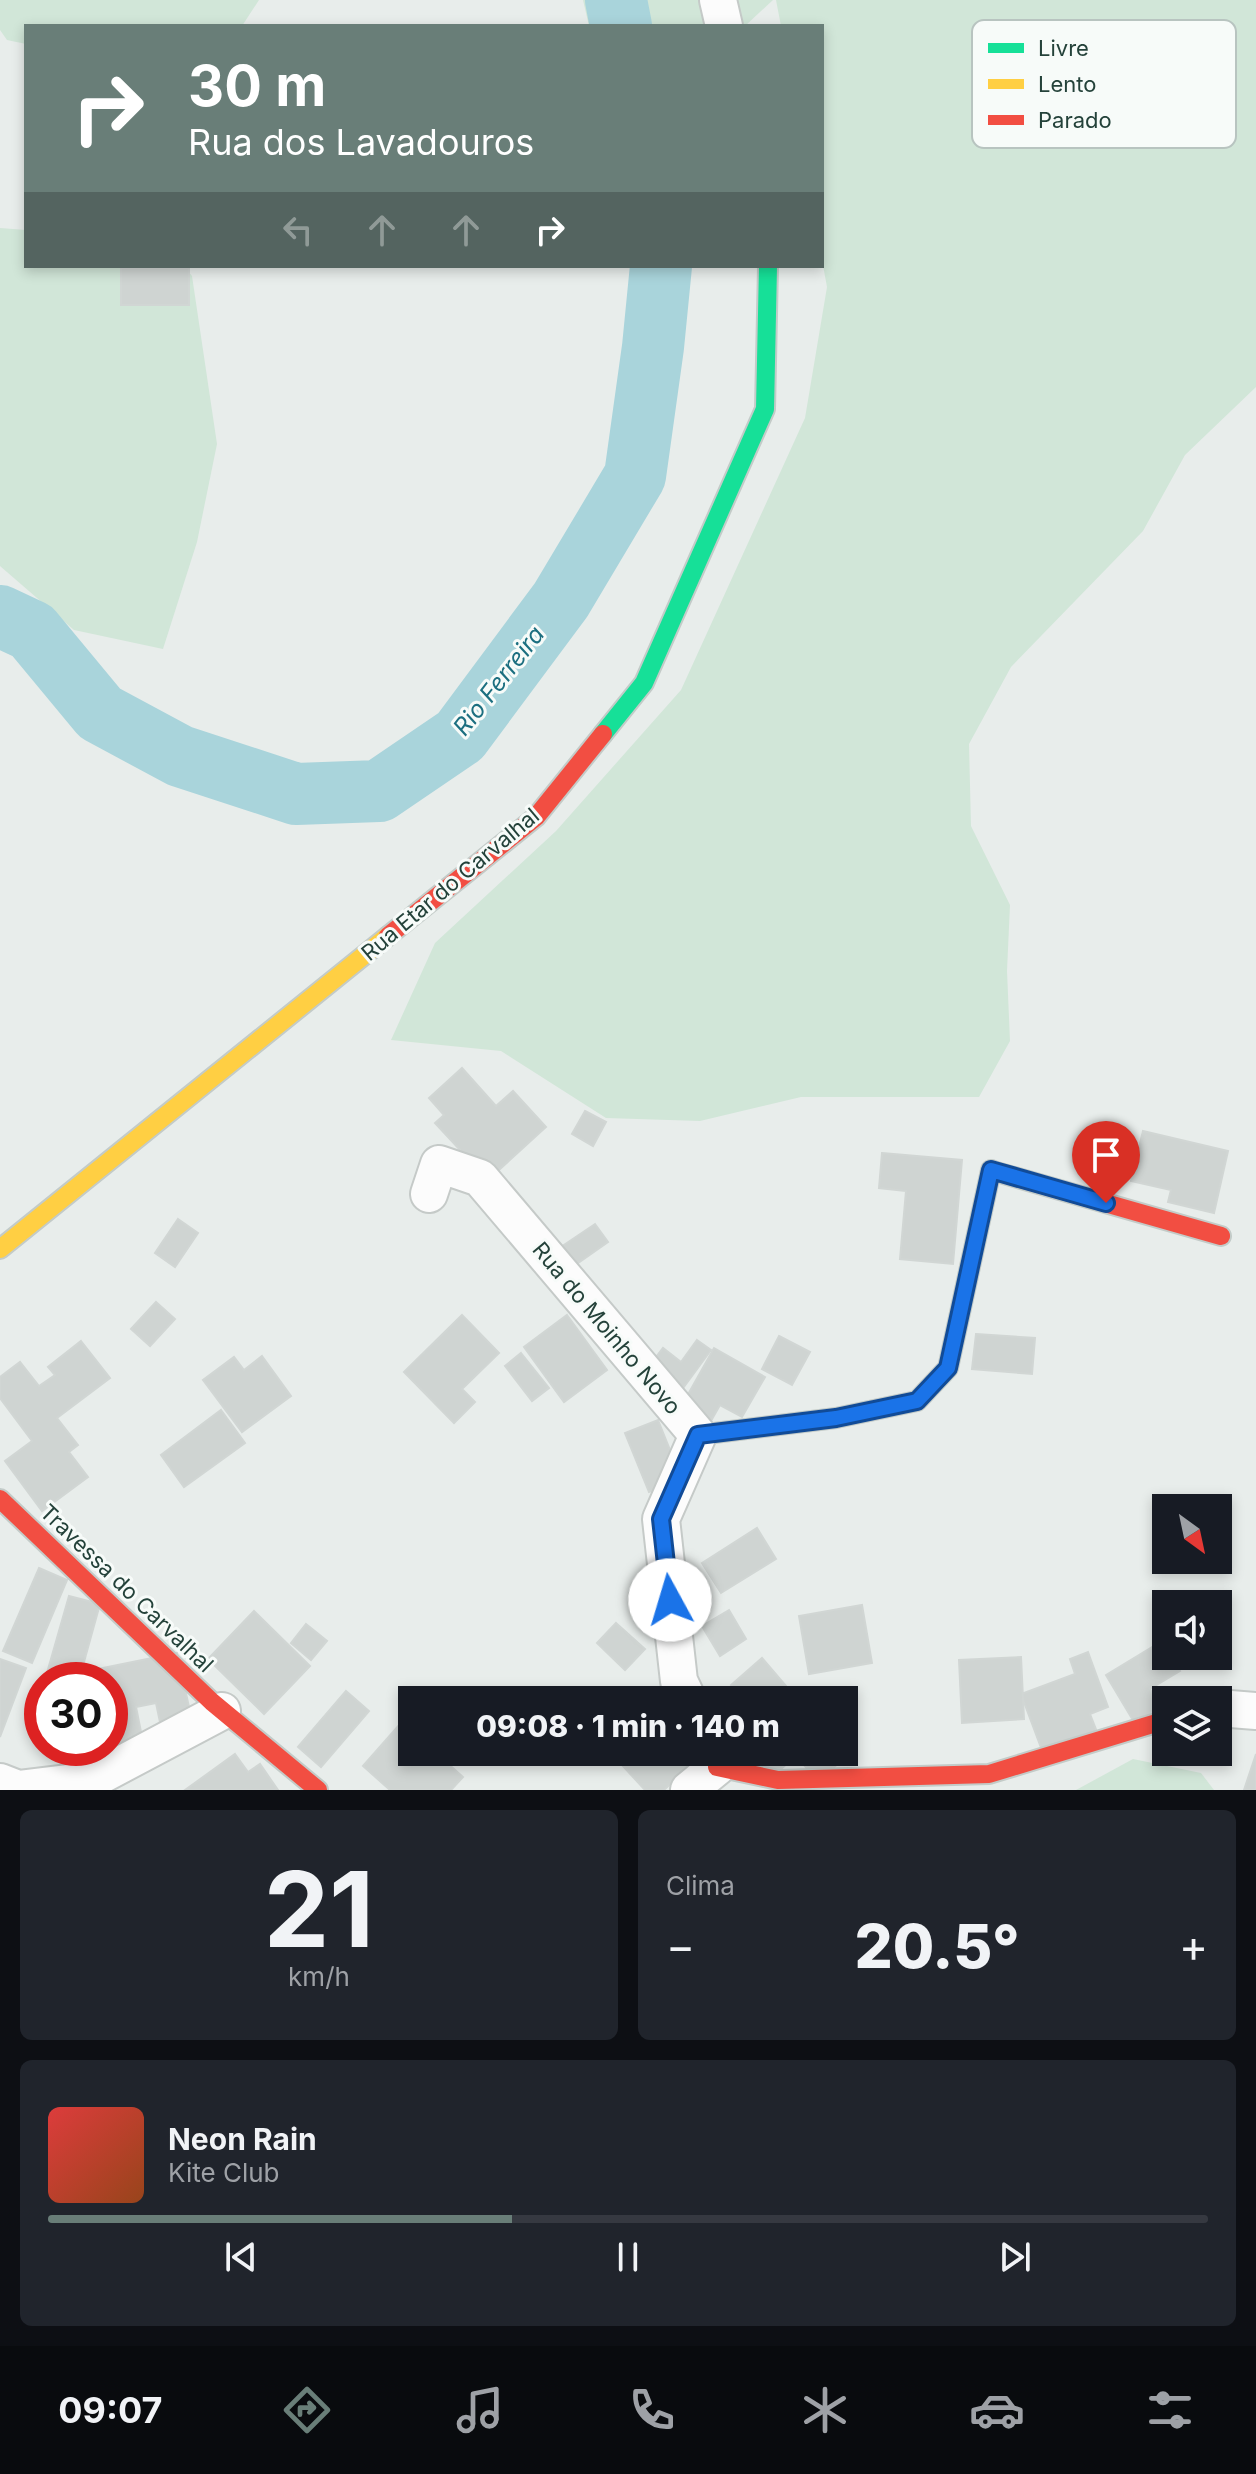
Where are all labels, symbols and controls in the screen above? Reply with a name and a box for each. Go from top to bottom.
legend [972,20,1236,148]
text: Livre [1038,35,1089,61]
text: 30 m [188,52,326,120]
icon: right [56,56,160,160]
text: Lento [1038,71,1096,97]
text: Parado [1038,107,1112,133]
text: Rua dos Lavadouros [188,120,534,164]
icon: left [276,208,320,252]
icon: ahead [360,208,404,252]
icon: ahead [444,208,488,252]
icon: right [528,208,572,252]
water label: Rio Ferreira [447,620,550,741]
street label: Rua Etar do Carvalhal [356,802,544,966]
pin [1072,1121,1140,1203]
icon: arrive [1084,1133,1128,1177]
street label: Rua do Moinho Novo [527,1237,687,1419]
north arrow [1152,1494,1232,1574]
map controls [1152,1494,1232,1766]
street label: Travessa do Carvalhal [35,1499,219,1677]
position arrow [628,1558,712,1642]
button: sound [1152,1590,1232,1670]
speed limit sign: 30 [24,1662,128,1766]
button: layers [1152,1686,1232,1766]
text: 09:08 · 1 min · 140 m [476,1708,780,1744]
text: 21 [264,1846,374,1972]
text: Clima [666,1870,735,1901]
text: 20.5° [854,1910,1020,1982]
text: − [666,1919,695,1973]
text: + [1179,1919,1208,1973]
text: km/h [288,1961,350,1992]
text: Neon Rain [168,2121,317,2157]
text: Kite Club [168,2157,279,2188]
icon: previous [219,2235,263,2279]
icon: pause [606,2235,650,2279]
icon: next [993,2235,1037,2279]
icon: directions [279,2382,335,2438]
icon: music [452,2382,508,2438]
icon: phone [624,2382,680,2438]
icon: climate [797,2382,853,2438]
icon: car [969,2382,1025,2438]
icon: filters [1142,2382,1198,2438]
text: 09:07 [58,2388,162,2432]

